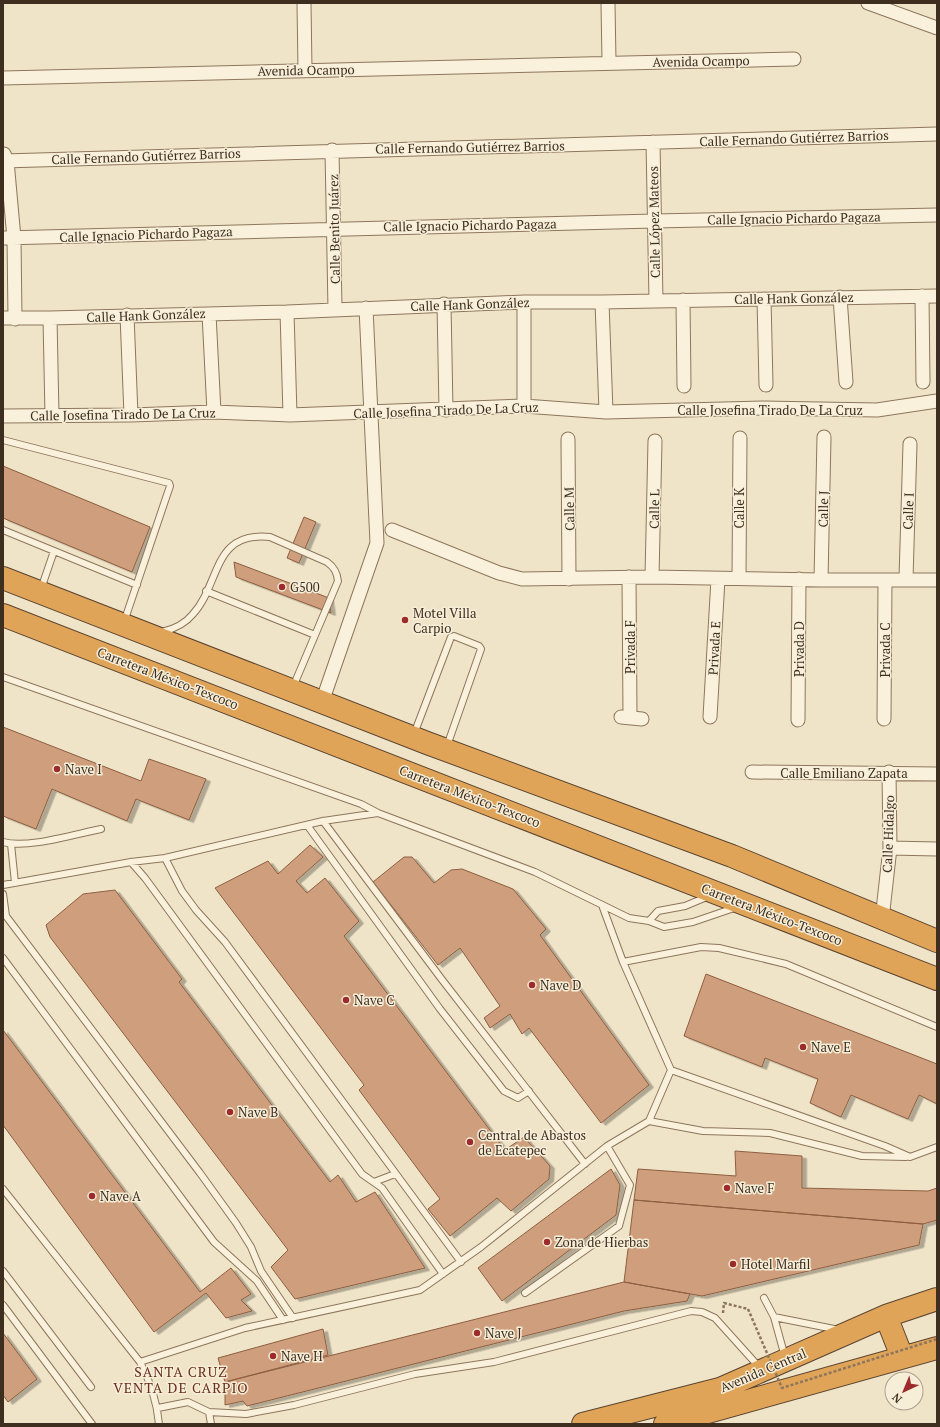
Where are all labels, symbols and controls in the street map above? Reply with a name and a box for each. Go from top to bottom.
street label: Avenida Ocampo [652,51,750,71]
street label: Avenida Ocampo [257,60,355,80]
street label: Calle Fernando Gutiérrez Barrios [699,126,889,150]
street label: Calle Fernando Gutiérrez Barrios [375,136,565,158]
street label: Calle Fernando Gutiérrez Barrios [51,144,241,168]
street label: Calle López Mateos [644,166,664,278]
street label: Calle Benito Juárez [324,174,344,284]
street label: Calle Ignacio Pichardo Pagaza [707,207,881,229]
street label: Calle Ignacio Pichardo Pagaza [383,214,557,236]
street label: Calle Ignacio Pichardo Pagaza [59,222,233,246]
street label: Calle Hank González [734,288,854,308]
street label: Calle Hank González [410,293,530,315]
street label: Calle Hank González [86,304,206,326]
street label: Calle Josefina Tirado De La Cruz [353,398,539,422]
street label: Calle Josefina Tirado De La Cruz [677,401,863,419]
street label: Calle Josefina Tirado De La Cruz [30,403,216,425]
street label: Calle M [560,487,578,531]
street label: Calle K [730,487,748,528]
street label: Calle L [645,489,663,529]
street label: Calle J [814,490,832,528]
street label: Calle I [898,492,918,530]
place label: G500 [290,578,320,596]
marker: G500 [277,582,287,592]
place label: Motel Villa Carpio [413,604,477,637]
marker: Motel Villa Carpio [400,615,410,625]
street label: Privada F [621,620,639,674]
street label: Privada E [704,620,724,676]
street label: Privada D [790,621,808,677]
street label: Privada C [876,622,894,678]
street label: Carretera México-Texcoco [95,643,241,713]
place label: Nave I [65,760,102,778]
street label: Carretera México-Texcoco [397,761,543,831]
marker: Nave I [52,764,62,774]
street label: Calle Emiliano Zapata [780,764,908,782]
street label: Calle Hidalgo [878,795,898,873]
street label: Carretera México-Texcoco [699,879,845,949]
place label: Nave D [540,976,581,994]
marker: Nave D [527,980,537,990]
place label: Nave C [354,991,395,1009]
marker: Nave C [341,995,351,1005]
place label: Nave E [811,1038,851,1056]
marker: Nave E [798,1042,808,1052]
place label: Nave B [238,1103,278,1121]
marker: Nave B [225,1107,235,1117]
place label: Central de Abastos de Ecatepec [478,1126,586,1159]
marker: Central de Abastos de Ecatepec [465,1137,475,1147]
place label: Nave F [735,1179,774,1197]
marker: Nave F [722,1183,732,1193]
place label: Nave A [100,1187,141,1205]
marker: Nave A [87,1191,97,1201]
place label: Zona de Hierbas [555,1233,648,1251]
marker: Zona de Hierbas [542,1237,552,1247]
place label: Hotel Marfil [741,1255,811,1273]
marker: Hotel Marfil [728,1259,738,1269]
place label: Nave J [485,1324,522,1342]
marker: Nave J [472,1328,482,1338]
street label: Avenida Central [717,1344,809,1396]
place label: Nave H [281,1347,323,1365]
marker: Nave H [268,1351,278,1361]
district label: SANTA CRUZ VENTA DE CARPIO [113,1362,249,1397]
north arrow [884,1371,924,1411]
text: N [889,1390,905,1406]

